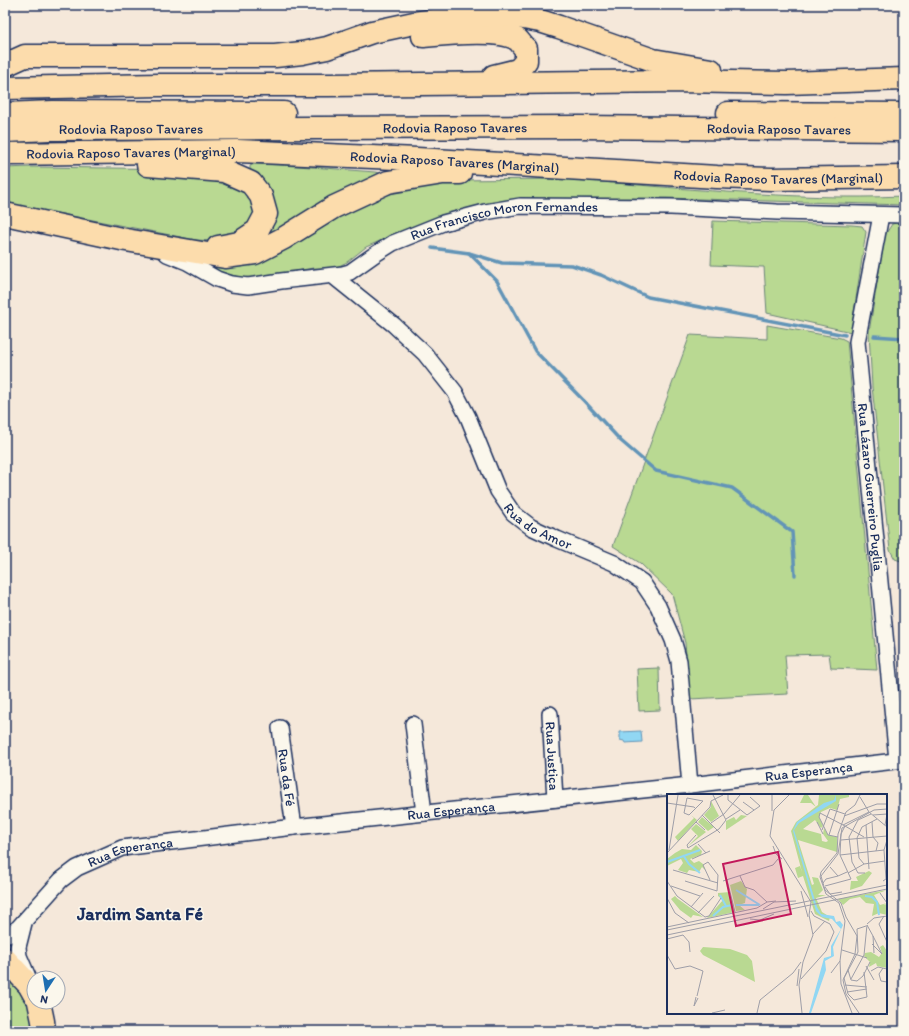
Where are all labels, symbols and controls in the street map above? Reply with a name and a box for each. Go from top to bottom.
street label: Rodovia Raposo Tavares [383,119,527,136]
street label: Rodovia Raposo Tavares [59,120,203,137]
street label: Rodovia Raposo Tavares [707,120,851,138]
street label: Rodovia Raposo Tavares (Marginal) [26,143,236,162]
street label: Rodovia Raposo Tavares (Marginal) [350,148,560,176]
street label: Rodovia Raposo Tavares (Marginal) [673,166,883,188]
street label: Rua Francisco Moron Fernandes [408,197,598,244]
street label: Rua Lázaro Guerreiro Puglia [854,402,887,573]
street label: Rua do Amor [500,500,575,553]
street label: Rua Justiça [542,721,563,791]
street label: Rua da Fé [275,748,300,808]
street label: Rua Esperança [764,758,854,785]
inset map [667,794,887,1014]
street label: Rua Esperança [406,797,496,823]
street label: Rua Esperança [85,833,174,871]
district label: Jardim Santa Fé [76,903,203,925]
north arrow [26,970,66,1010]
text: N [39,992,49,1006]

